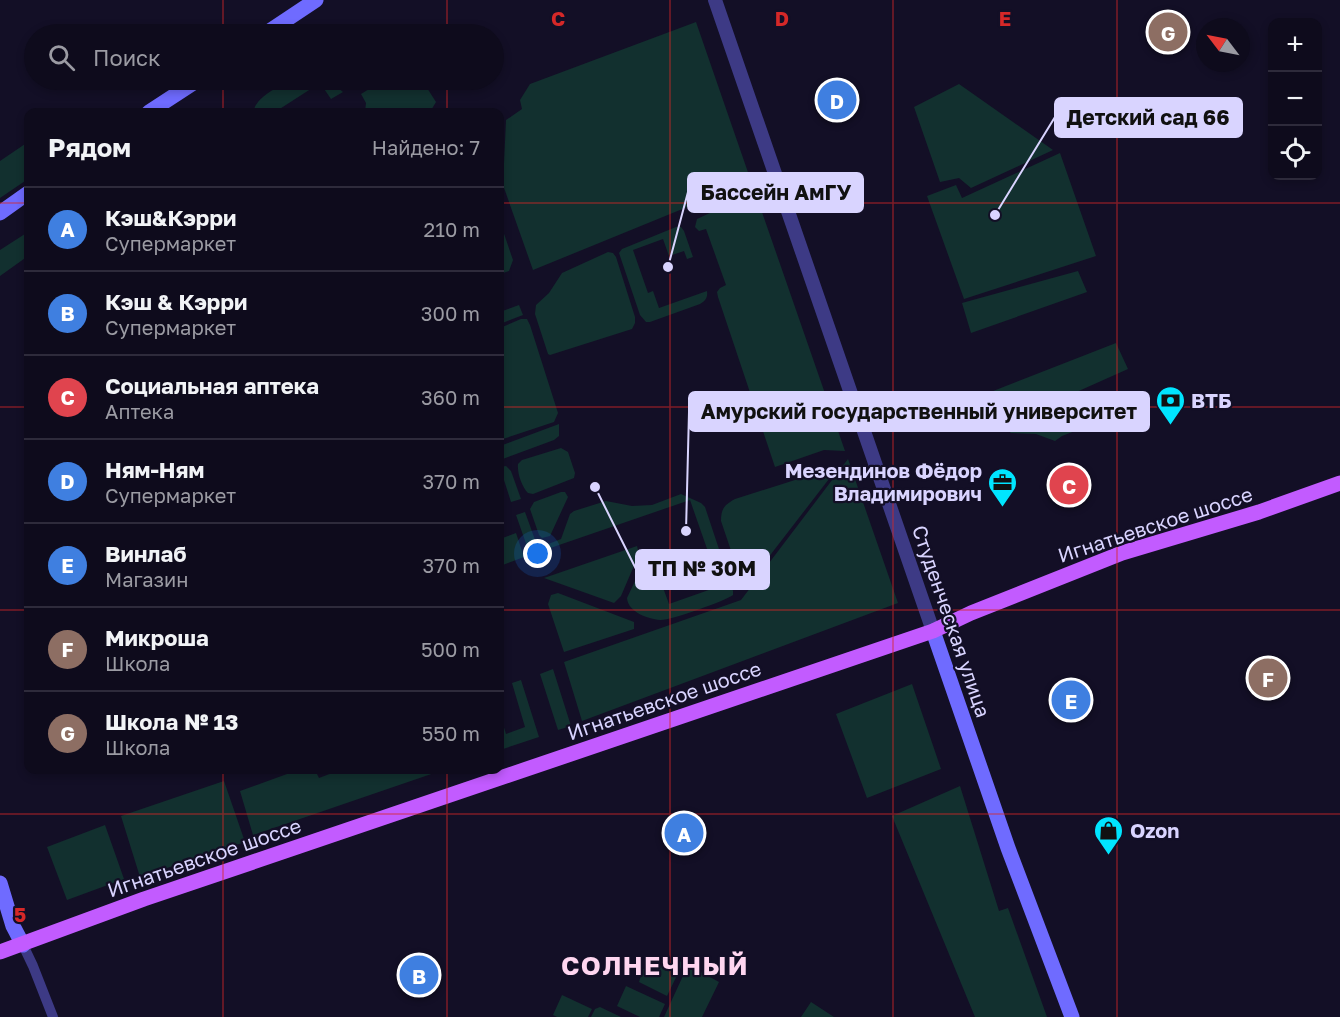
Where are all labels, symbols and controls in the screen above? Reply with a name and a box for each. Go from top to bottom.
text: C [551,6,565,30]
text: D [775,6,789,30]
text: E [999,6,1011,30]
pin: G [1148,9,1188,54]
north arrow [1196,18,1250,72]
map controls [1268,18,1322,180]
button: + [1268,18,1322,72]
search box [24,24,504,90]
icon: search [45,41,78,74]
text: Поиск [93,44,161,71]
button: − [1268,72,1322,126]
pin: D [818,78,856,122]
callout: Детский сад 66 [1055,98,1242,137]
text: Детский сад 66 [1066,104,1230,130]
button: locate [1268,126,1322,180]
text: Рядом [48,132,131,163]
text: Найдено: 7 [372,135,480,159]
callout: Бассейн АмГУ [688,173,863,212]
text: Бассейн АмГУ [701,179,852,205]
text: Кэш&Кэрри [105,204,236,231]
text: A [60,217,75,241]
text: 210 m [424,217,480,241]
text: Супермаркет [105,231,236,255]
text: Кэш & Кэрри [105,288,247,315]
text: B [60,301,75,325]
text: 300 m [421,301,480,325]
text: Супермаркет [105,315,236,339]
text: Социальная аптека [105,372,319,399]
bank icon: ВТБ [1154,384,1186,426]
text: C [60,385,75,409]
text: 360 m [421,385,480,409]
place label: ВТБ [1191,388,1232,412]
callout: Амурский государственный университет [689,392,1149,431]
text: Амурский государственный университет [701,398,1137,424]
text: Аптека [105,399,174,423]
text: Ням-Ням [105,456,204,483]
place label: Мезендинов Фёдор Владимирович [785,458,982,505]
pin: C [1050,462,1088,508]
office icon: Мезендинов Фёдор Владимирович [987,466,1019,508]
text: D [60,469,75,493]
text: 370 m [423,469,480,493]
street label: Игнатьевское шоссе [1055,481,1255,567]
text: Супермаркет [105,483,236,507]
street label: Студенческая улица [908,522,996,720]
your location [523,539,552,568]
text: Винлаб [105,540,187,567]
callout: ТП № 30М [636,550,769,589]
text: E [61,553,74,577]
text: 370 m [423,553,480,577]
text: ТП № 30М [648,555,756,581]
text: Магазин [105,567,189,591]
text: Микроша [105,624,209,651]
text: F [62,637,73,661]
text: 500 m [421,637,480,661]
text: Школа [105,651,170,675]
street label: Игнатьевское шоссе [564,656,764,744]
pin: F [1248,656,1288,700]
pin: E [1052,678,1090,722]
text: Школа № 13 [105,708,238,735]
text: G [60,721,75,745]
text: 550 m [422,721,480,745]
text: Школа [105,735,170,759]
pin: A [664,810,704,856]
street label: Игнатьевское шоссе [104,813,304,901]
shop icon: Ozon [1093,814,1125,856]
place label: Ozon [1130,818,1179,842]
text: 5 [14,902,26,926]
district label: СОЛНЕЧНЫЙ [561,950,749,981]
pin: B [400,952,438,998]

